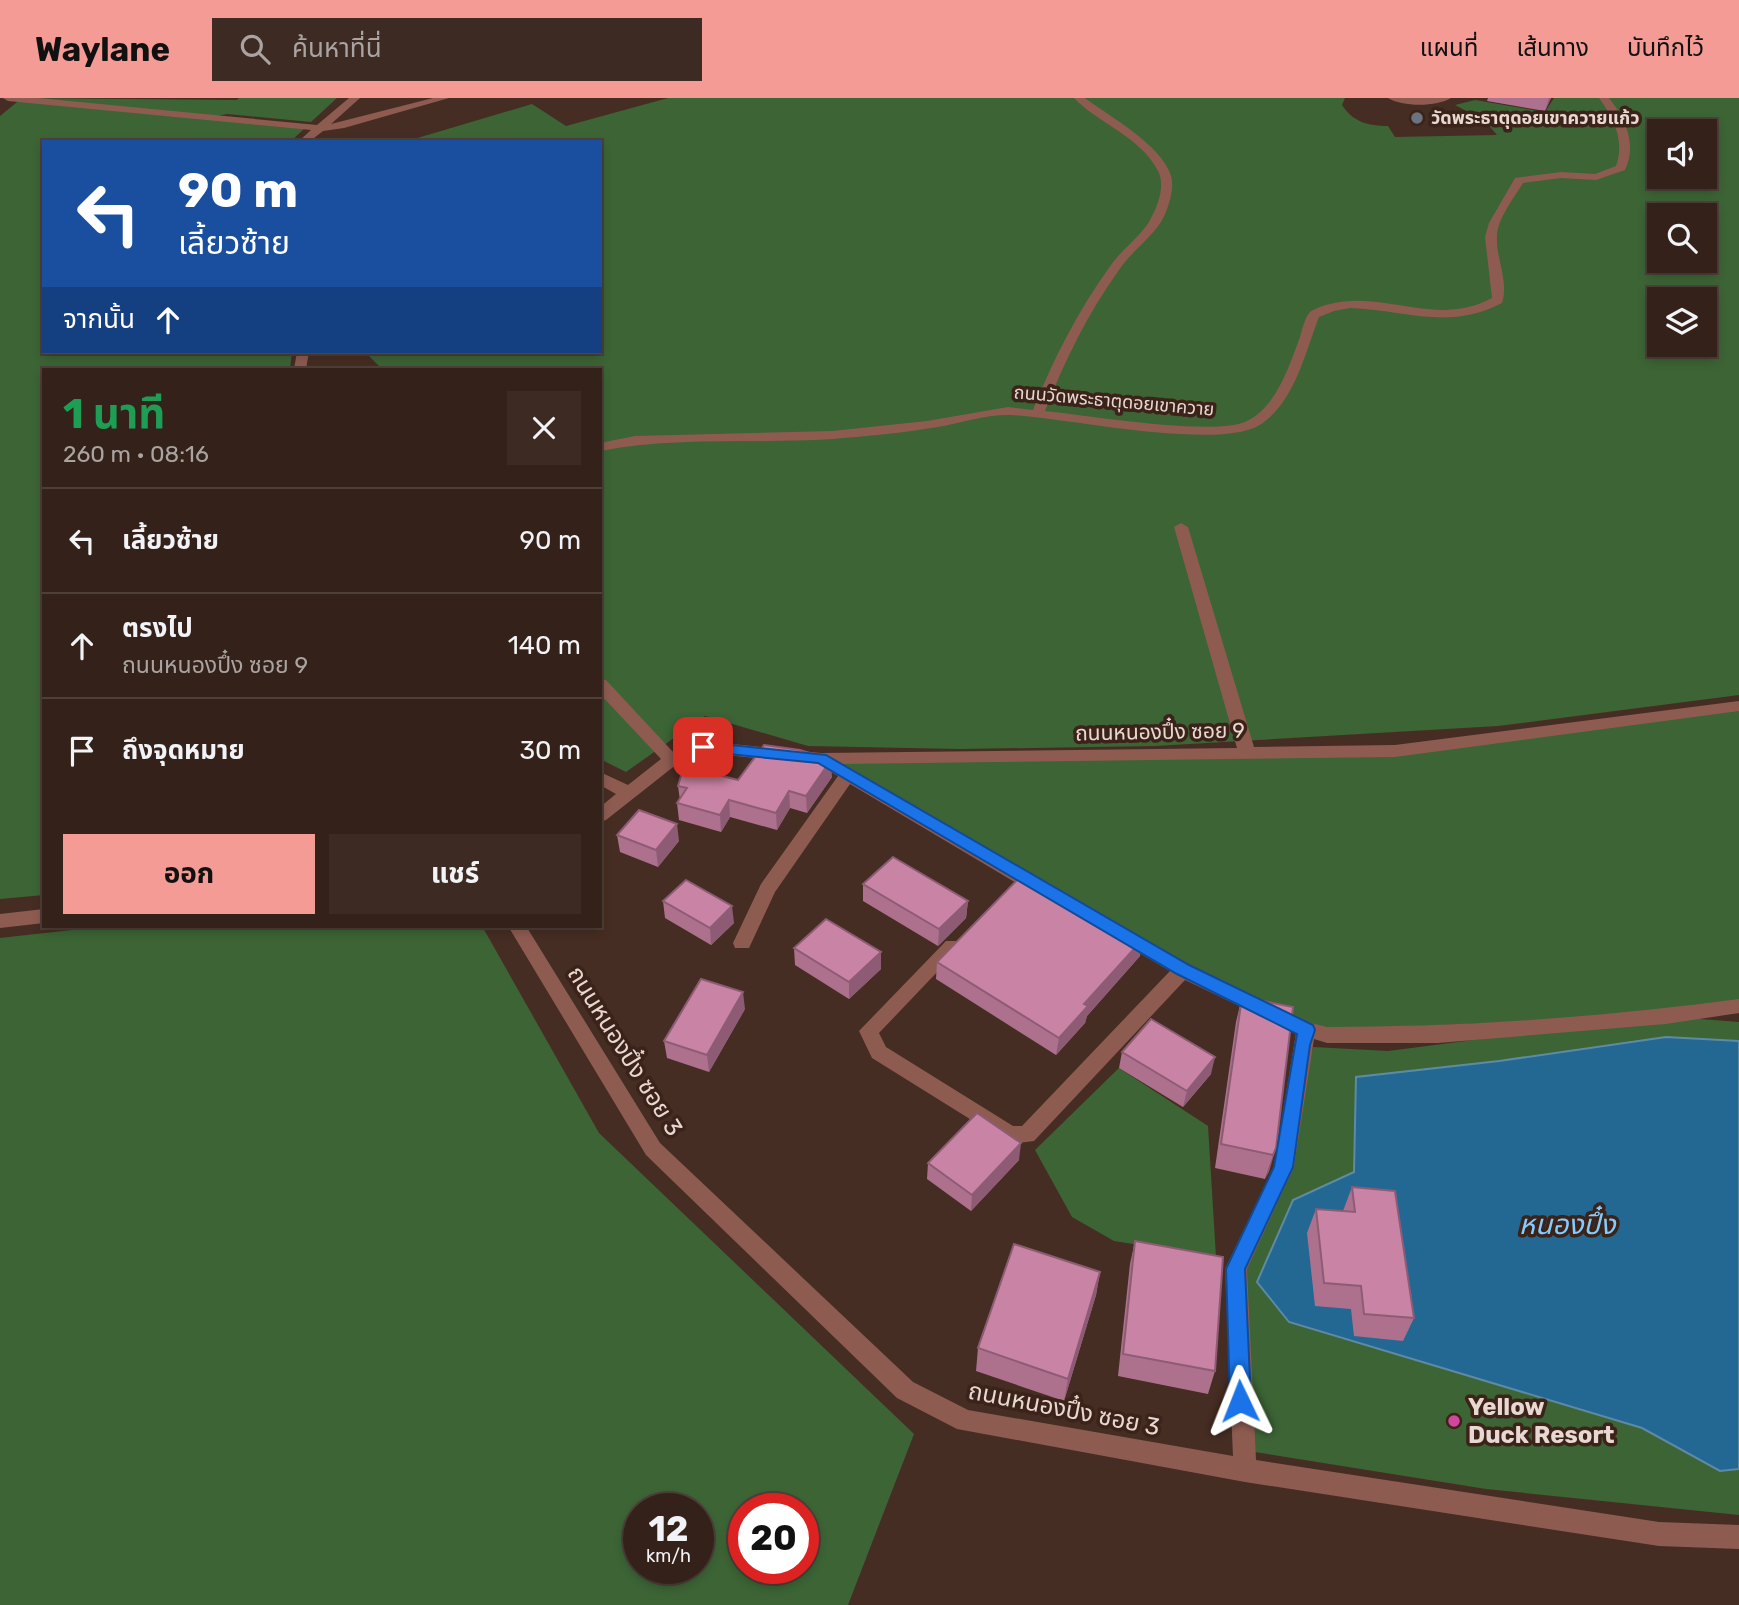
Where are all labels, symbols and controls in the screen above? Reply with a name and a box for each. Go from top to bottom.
search box [212,18,702,81]
text: Waylane [35,30,170,69]
icon: search [236,30,274,68]
text: ค้นหาที่นี่ [292,33,382,64]
text: แผนที่ [1420,34,1478,62]
text: เส้นทาง [1516,34,1589,62]
text: บันทึกไว้ [1627,34,1704,62]
place label: วัดพระธาตุดอยเขาควายแก้ว [1431,107,1639,129]
marker: วัดพระธาตุดอยเขาควายแก้ว [1409,110,1425,126]
map controls [1647,119,1717,357]
button: sound [1647,119,1717,189]
text: 90 m [178,161,298,219]
icon: left [63,168,154,259]
button: search [1647,203,1717,273]
text: เลี้ยวซ้าย [178,224,290,262]
button: layers [1647,287,1717,357]
icon: ahead [149,301,187,339]
text: จากนั้น [63,304,135,335]
street label: ถนนวัดพระธาตุดอยเขาควาย [1013,381,1215,421]
text: 1 นาที [63,389,165,439]
button: close [507,391,581,465]
text: 260 m · 08:16 [63,440,209,468]
icon: left [63,522,101,560]
text: เลี้ยวซ้าย [122,525,219,556]
text: 90 m [520,525,581,556]
text: ตรงไป [122,613,193,644]
icon: ahead [63,627,101,665]
text: 140 m [508,630,581,661]
text: ถนนหนองปึ๋ง ซอย 9 [122,651,308,679]
street label: ถนนหนองปึ๋ง ซอย 9 [1075,716,1245,745]
pin [673,717,733,777]
icon: arrive [684,728,722,766]
icon: arrive [63,732,101,770]
text: ถึงจุดหมาย [122,735,245,766]
text: 30 m [519,735,581,766]
button: ออก [63,834,315,914]
button: แชร์ [329,834,581,914]
street label: ถนนหนองปึ๋ง ซอย 3 [562,960,691,1141]
water label: หนองปึ๋ง [1519,1205,1617,1241]
position arrow [1203,1364,1277,1438]
street label: ถนนหนองปึ๋ง ซอย 3 [966,1374,1163,1441]
place label: Yellow Duck Resort [1468,1393,1615,1449]
marker: Yellow Duck Resort [1446,1413,1462,1429]
speed limit sign: 20 [728,1493,819,1584]
text: 12 [648,1508,689,1550]
text: km/h [646,1545,691,1567]

